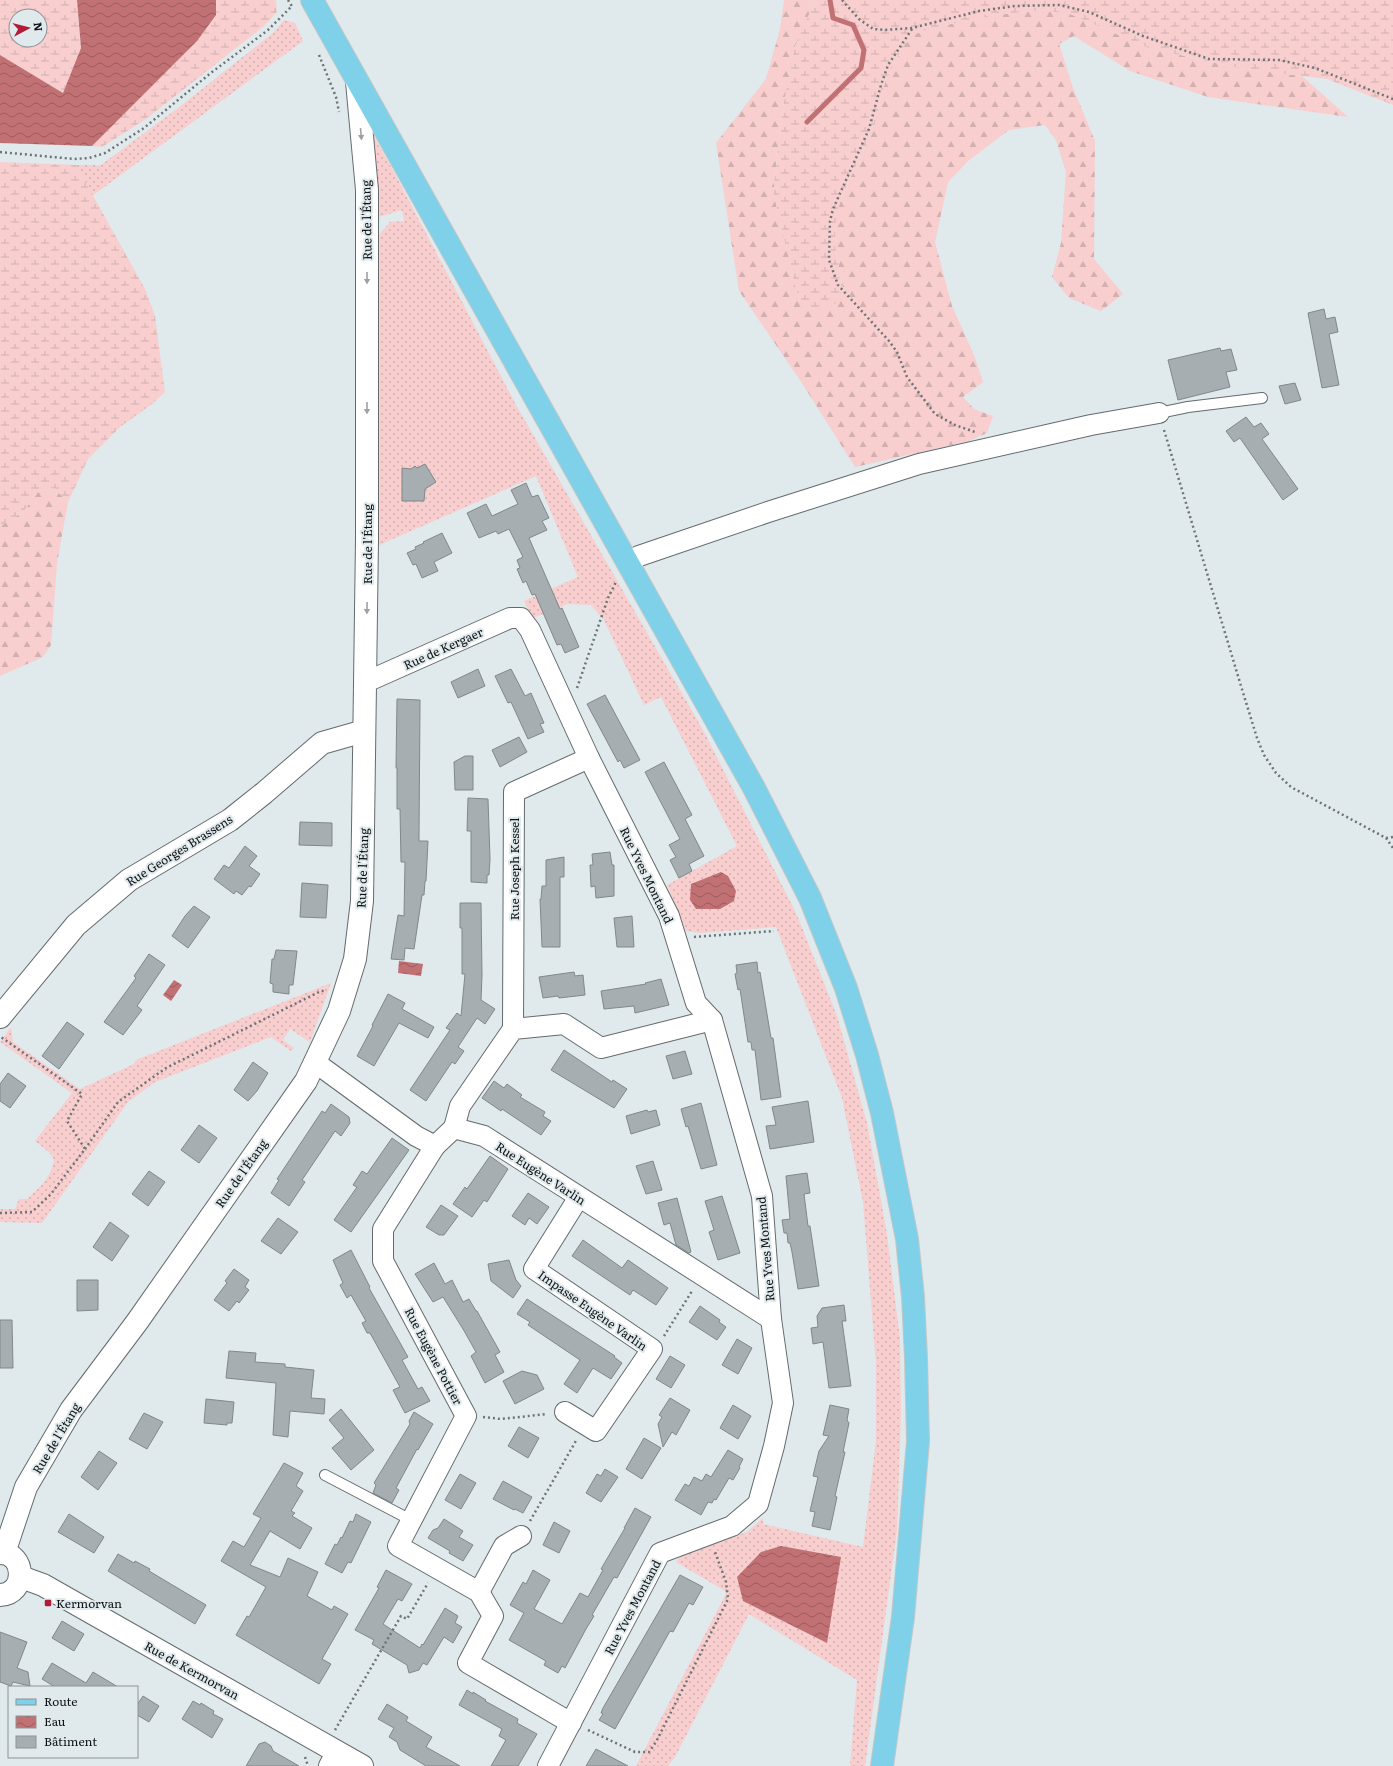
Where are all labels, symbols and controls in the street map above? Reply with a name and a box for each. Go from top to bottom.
north arrow [8,8,48,48]
text: N [30,21,47,32]
one-way arrow [358,128,364,141]
street label: Rue de l'Étang [356,179,376,260]
one-way arrow [364,272,370,285]
one-way arrow [364,402,370,415]
street label: Rue de l'Étang [358,504,376,584]
one-way arrow [364,602,370,615]
street label: Rue de Kergaer [400,622,486,674]
street label: Rue Georges Brassens [122,810,236,890]
street label: Rue Joseph Kessel [505,818,523,920]
street label: Rue Yves Montand [616,824,678,927]
street label: Rue de l'Étang [352,827,372,908]
street label: Rue de l'Étang [211,1135,272,1211]
street label: Rue Eugène Varlin [492,1137,590,1209]
street label: Rue Yves Montand [751,1195,779,1302]
street label: Impasse Eugène Varlin [535,1265,651,1355]
street label: Rue Eugène Pottier [401,1304,467,1408]
street label: Rue de l'Étang [28,1399,85,1477]
street label: Rue Yves Montand [599,1556,665,1658]
place label: Kermorvan [56,1594,122,1612]
marker: Kermorvan [43,1598,53,1608]
street label: Rue de Kermorvan [141,1636,243,1704]
legend [8,1686,138,1758]
text: Route [44,1692,78,1710]
text: Eau [44,1712,66,1730]
text: Bâtiment [44,1732,97,1750]

